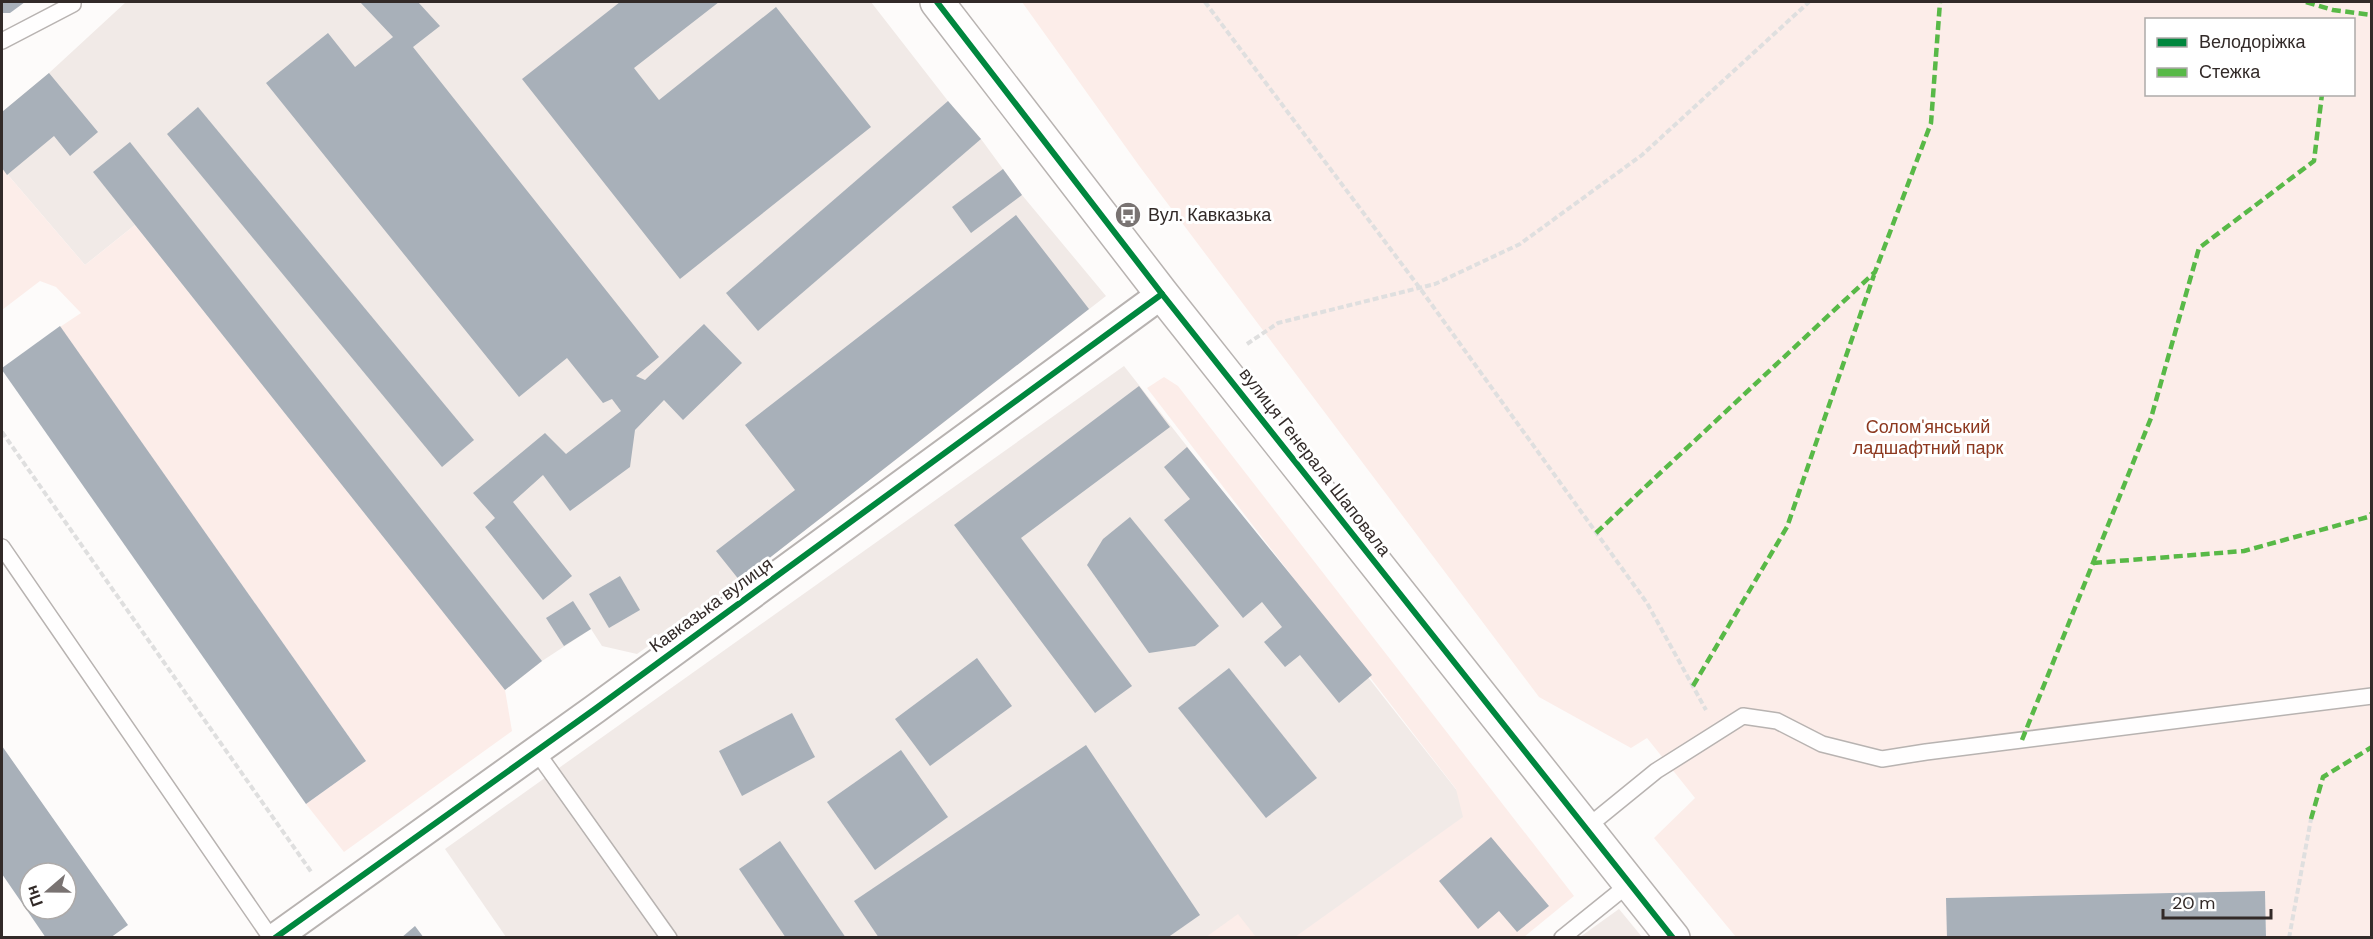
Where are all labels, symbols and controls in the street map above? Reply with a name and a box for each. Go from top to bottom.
legend [2145,18,2355,96]
text: Велодоріжка [2199,30,2307,54]
text: Стежка [2199,60,2261,84]
bus stop icon: Вул. Кавказька [1113,200,1143,230]
place label: Вул. Кавказька [1148,203,1272,227]
street label: вулиця Генерала Шаповала [1234,363,1397,562]
park label: Солом'янський ладшафтний парк [1853,415,2003,460]
street label: Кавказька вулиця [644,552,778,658]
north arrow [18,861,78,921]
text: Пн [21,882,48,909]
scale bar [2163,882,2271,920]
text: 20 m [2172,891,2215,915]

